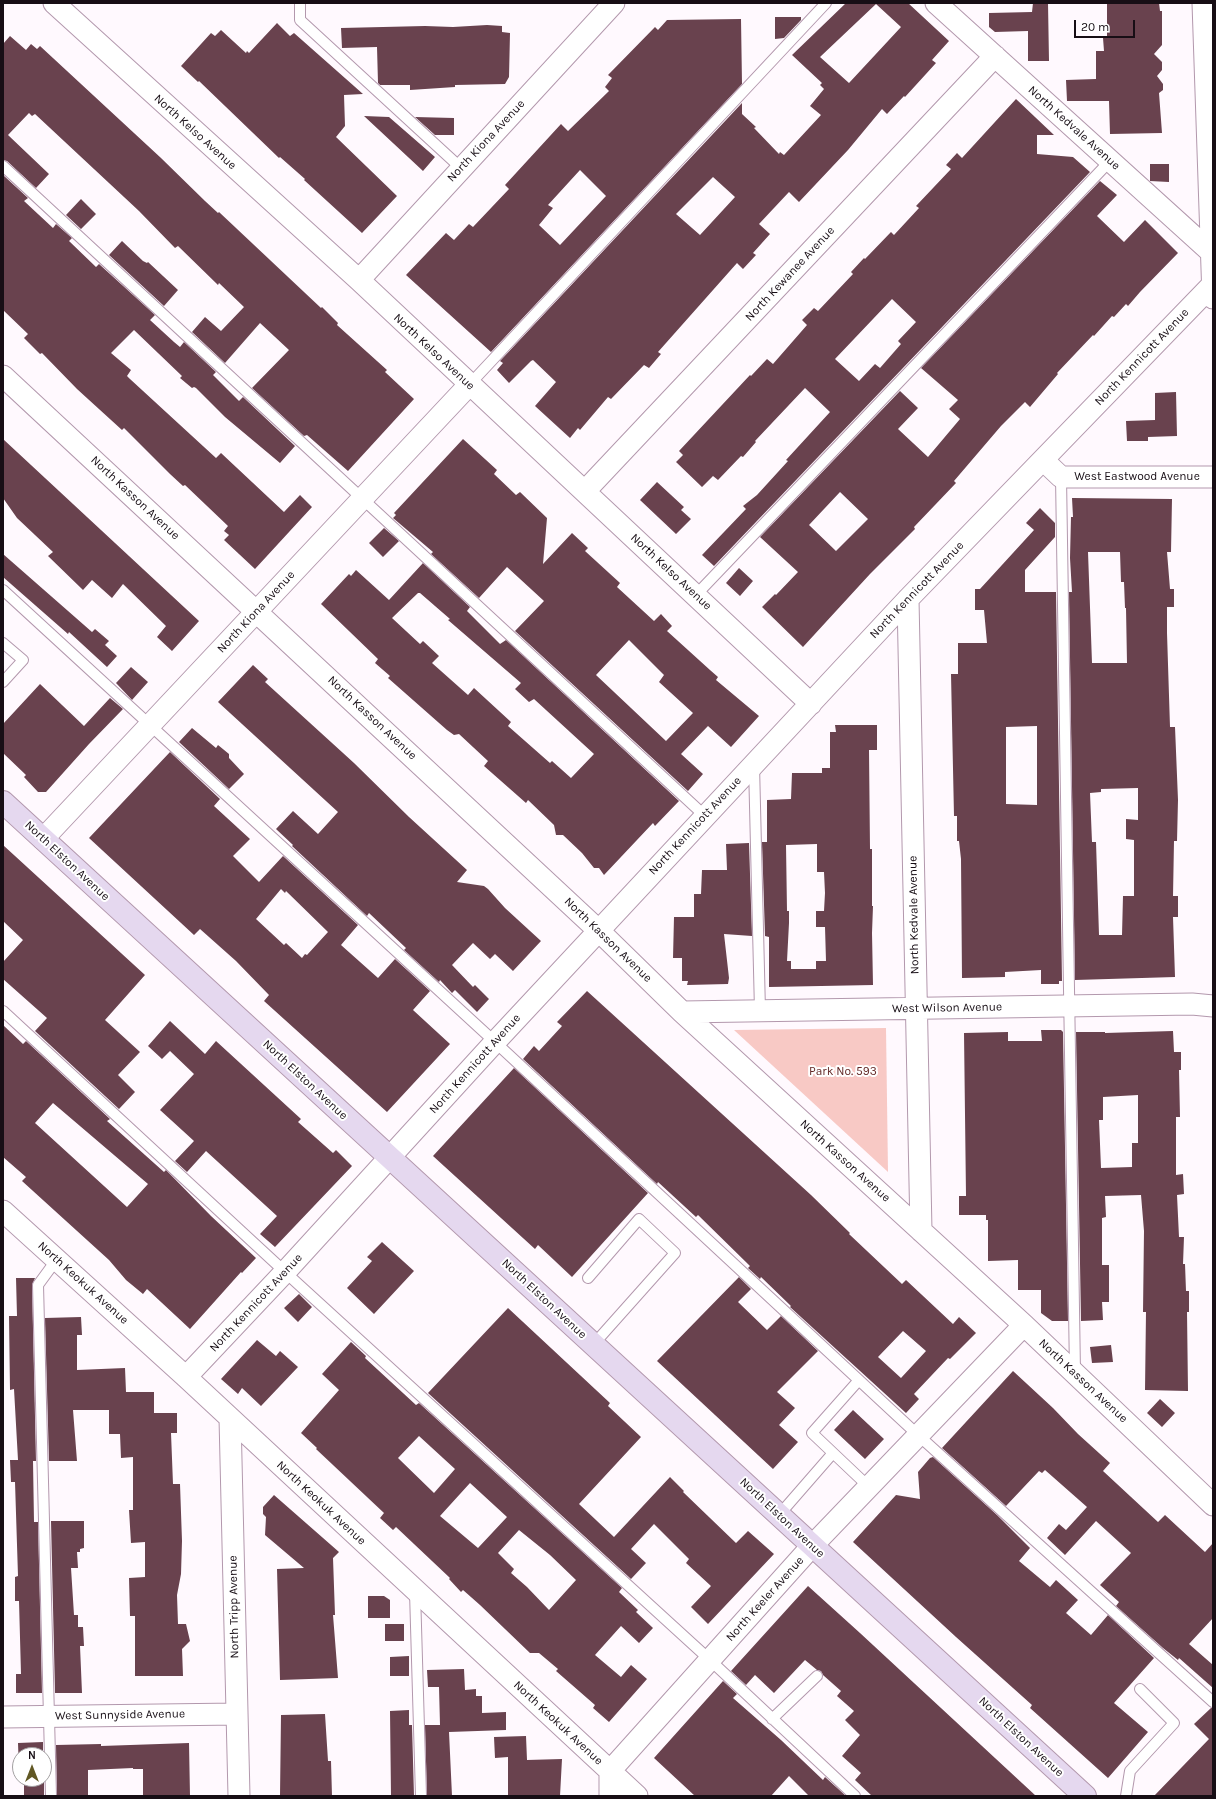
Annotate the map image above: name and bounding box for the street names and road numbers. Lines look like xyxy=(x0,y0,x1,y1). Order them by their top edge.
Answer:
street label: North Kedvale Avenue xyxy=(1025,83,1123,173)
street label: North Kelso Avenue xyxy=(151,91,239,173)
street label: North Kiona Avenue xyxy=(444,97,528,185)
street label: North Kewanee Avenue xyxy=(742,224,838,324)
street label: North Kennicott Avenue xyxy=(1092,305,1192,409)
street label: North Kelso Avenue xyxy=(390,311,478,393)
street label: North Kasson Avenue xyxy=(88,453,182,543)
street label: West Eastwood Avenue xyxy=(1074,470,1200,484)
street label: North Kelso Avenue xyxy=(627,531,715,613)
street label: North Kennicott Avenue xyxy=(867,538,967,642)
street label: North Kiona Avenue xyxy=(214,568,298,656)
street label: North Kasson Avenue xyxy=(325,673,419,763)
street label: North Kennicott Avenue xyxy=(646,774,744,878)
street label: North Elston Avenue xyxy=(22,818,112,904)
street label: North Kedvale Avenue xyxy=(906,855,922,975)
street label: North Kasson Avenue xyxy=(561,894,655,986)
street label: West Wilson Avenue xyxy=(892,1000,1002,1016)
street label: North Kennicott Avenue xyxy=(426,1011,524,1117)
street label: North Elston Avenue xyxy=(260,1037,350,1123)
street label: North Kasson Avenue xyxy=(797,1117,893,1205)
street label: North Keokuk Avenue xyxy=(35,1239,131,1327)
street label: North Kennicott Avenue xyxy=(207,1251,305,1355)
street label: North Elston Avenue xyxy=(499,1256,589,1342)
street label: North Kasson Avenue xyxy=(1036,1336,1130,1426)
street label: North Keokuk Avenue xyxy=(273,1458,369,1548)
street label: North Elston Avenue xyxy=(737,1475,827,1561)
street label: North Keeler Avenue xyxy=(723,1553,807,1645)
street label: North Tripp Avenue xyxy=(226,1555,242,1659)
street label: North Keokuk Avenue xyxy=(510,1678,606,1768)
street label: North Elston Avenue xyxy=(976,1694,1066,1780)
street label: West Sunnyside Avenue xyxy=(55,1707,185,1723)

